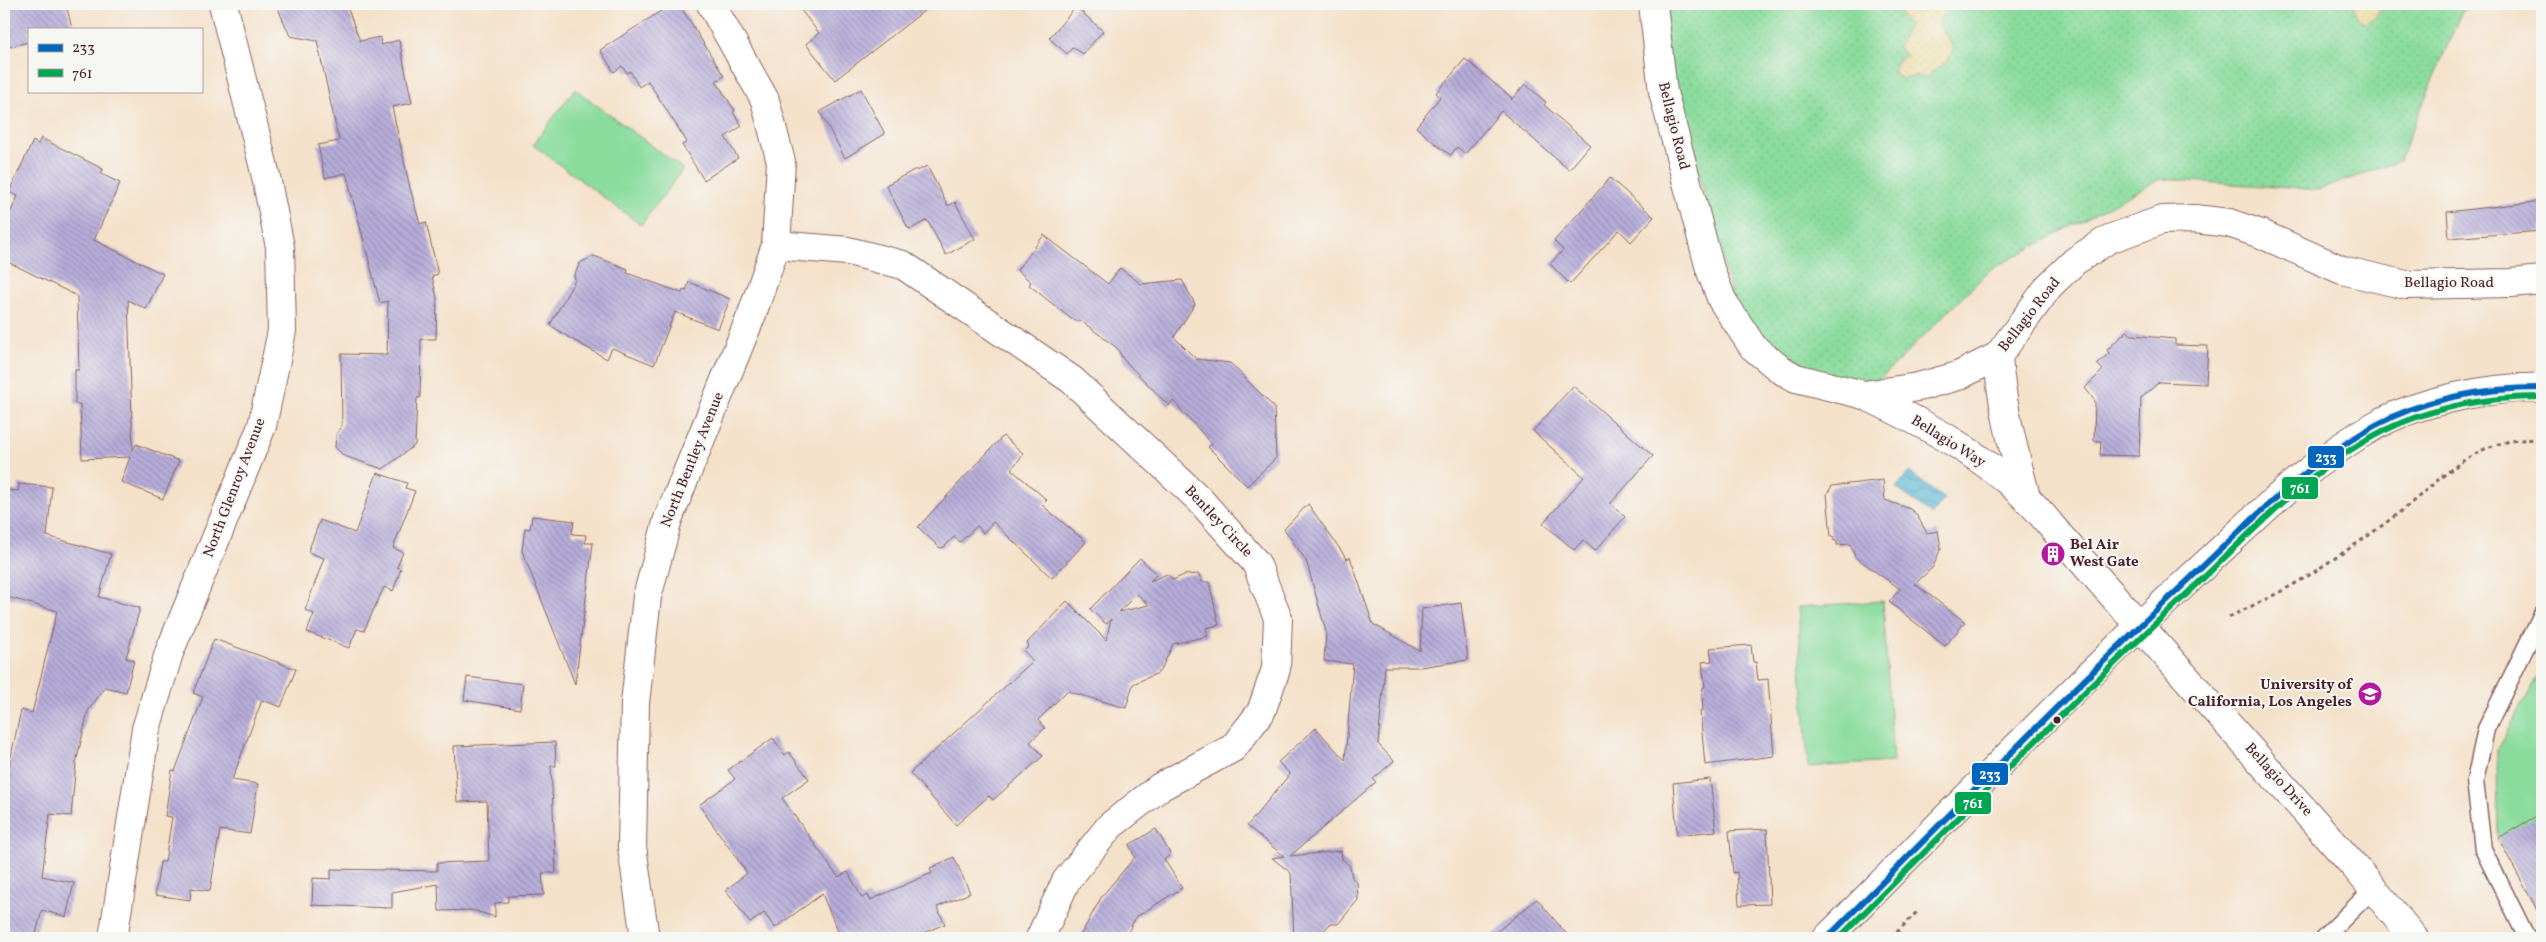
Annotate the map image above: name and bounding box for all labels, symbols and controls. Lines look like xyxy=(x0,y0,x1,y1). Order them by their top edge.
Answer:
legend xyxy=(28,28,202,92)
text: 233 xyxy=(72,38,95,59)
text: 761 xyxy=(72,64,93,85)
street label: Bellagio Road xyxy=(1652,80,1694,172)
street label: Bellagio Road xyxy=(1994,273,2066,357)
street label: Bellagio Road xyxy=(2404,273,2494,294)
street label: North Bentley Avenue xyxy=(656,389,730,531)
street label: Bellagio Way xyxy=(1906,411,1990,473)
street label: North Glenroy Avenue xyxy=(199,415,271,561)
line badge: 233 xyxy=(2307,445,2345,469)
text: 233 xyxy=(2315,449,2337,468)
line badge: 761 xyxy=(2281,476,2319,500)
text: 761 xyxy=(2290,480,2310,499)
street label: Bentley Circle xyxy=(1179,481,1257,563)
place label: Bel Air West Gate xyxy=(2070,535,2139,573)
building icon: Bel Air West Gate xyxy=(2040,541,2066,567)
place label: University of California, Los Angeles xyxy=(2188,675,2353,713)
school or university icon: University of California, Los Angeles xyxy=(2357,681,2383,707)
unlabelled marker xyxy=(2052,715,2062,725)
street label: Bellagio Drive xyxy=(2239,739,2317,821)
line badge: 233 xyxy=(1971,762,2009,786)
text: 233 xyxy=(1979,766,2001,785)
line badge: 761 xyxy=(1954,791,1992,815)
text: 761 xyxy=(1963,795,1983,814)

